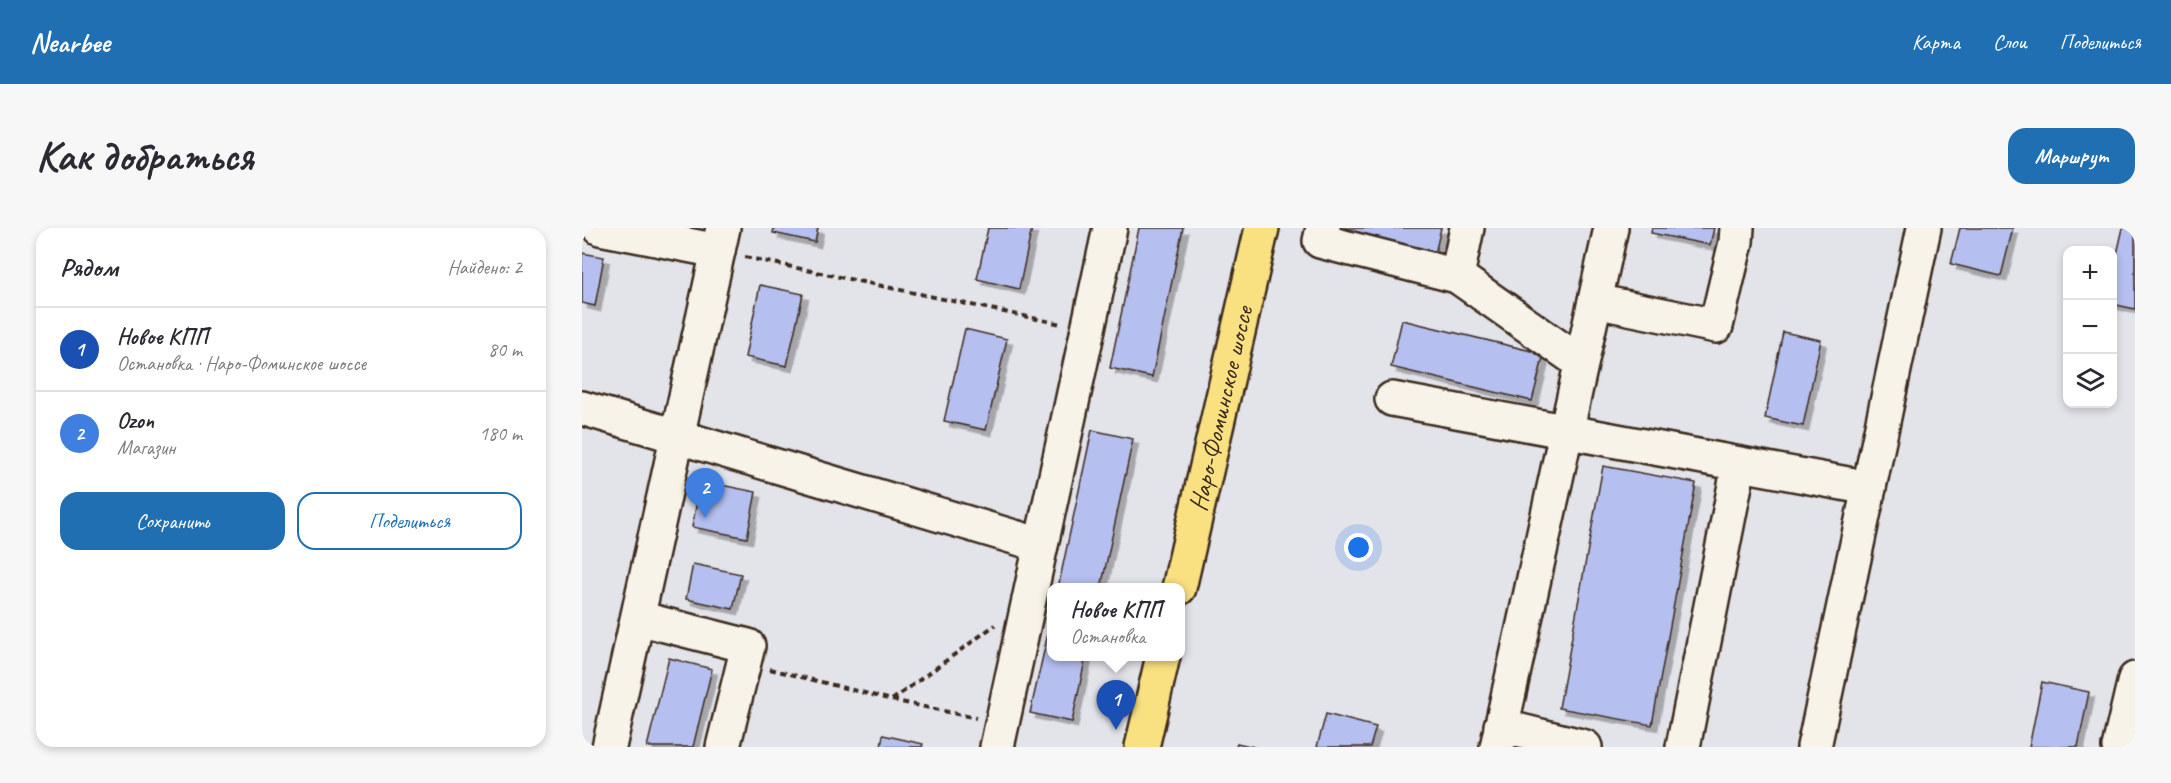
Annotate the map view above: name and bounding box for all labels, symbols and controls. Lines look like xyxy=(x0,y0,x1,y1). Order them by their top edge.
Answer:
text: Nearbee xyxy=(30,25,110,60)
text: Карта xyxy=(1912,29,1960,55)
text: Слои xyxy=(1993,29,2027,55)
text: Поделиться xyxy=(2060,29,2141,55)
button: Маршрут xyxy=(2008,128,2135,184)
text: Как добраться xyxy=(36,130,253,183)
map controls xyxy=(2063,246,2117,408)
button: + xyxy=(2063,246,2117,300)
text: Рядом xyxy=(60,251,118,284)
text: Найдено: 2 xyxy=(447,255,522,280)
button: − xyxy=(2063,300,2117,354)
street label: Наро-Фоминское шоссе xyxy=(1181,302,1261,514)
text: Новое КПП xyxy=(117,323,208,351)
text: 1 xyxy=(75,337,84,362)
text: 80 m xyxy=(488,337,522,362)
text: Остановка · Наро-Фоминское шоссе xyxy=(117,351,366,376)
button: layers xyxy=(2063,354,2117,408)
text: Ozon xyxy=(117,407,154,435)
text: 2 xyxy=(75,421,84,446)
text: 180 m xyxy=(479,421,522,446)
text: Магазин xyxy=(117,435,175,460)
pin: 2 xyxy=(686,468,724,518)
button: Сохранить xyxy=(60,492,285,550)
button: Поделиться xyxy=(297,492,522,550)
your location xyxy=(1344,533,1373,562)
popup xyxy=(1047,583,1185,661)
text: Новое КПП xyxy=(1071,596,1161,624)
text: Остановка xyxy=(1071,624,1145,649)
pin: 1 xyxy=(1096,680,1136,730)

